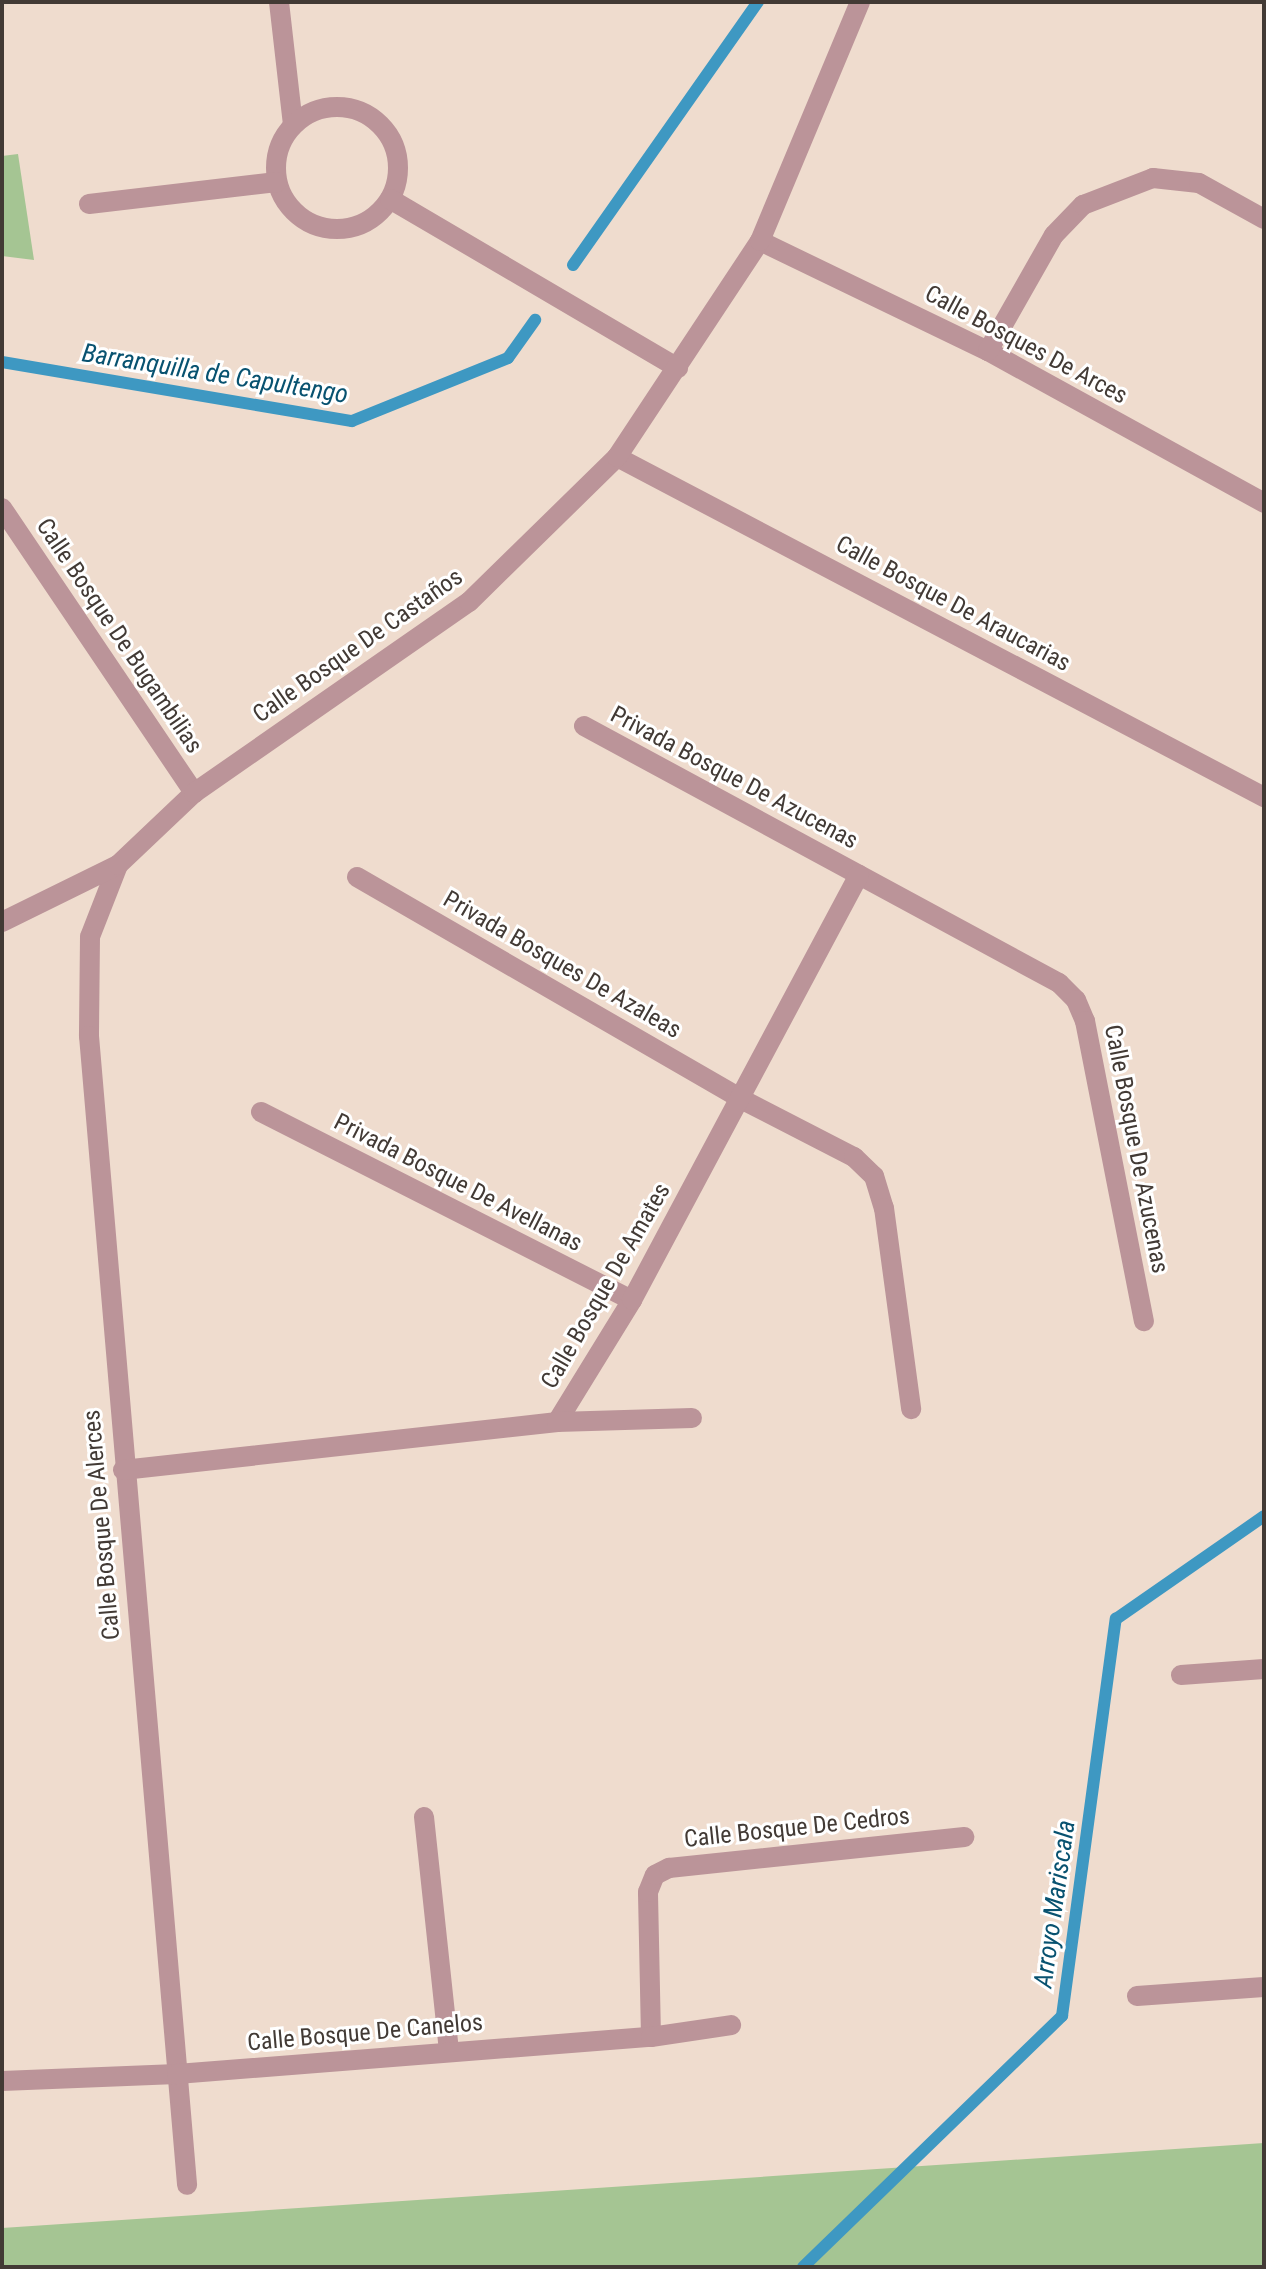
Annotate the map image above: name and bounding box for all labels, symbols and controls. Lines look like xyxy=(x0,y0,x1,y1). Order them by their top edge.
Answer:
street label: Calle Bosques De Arces xyxy=(920,279,1132,411)
water label: Barranquilla de Capultengo xyxy=(80,338,350,410)
street label: Calle Bosque De Bugambilias xyxy=(30,513,208,759)
street label: Calle Bosque De Araucarias xyxy=(831,530,1075,678)
street label: Calle Bosque De Castaños xyxy=(248,563,468,729)
street label: Privada Bosque De Azucenas xyxy=(605,700,863,856)
street label: Privada Bosques De Azaleas xyxy=(438,885,686,1045)
street label: Calle Bosque De Azucenas xyxy=(1098,1022,1174,1276)
street label: Privada Bosque De Avellanas xyxy=(329,1108,587,1258)
street label: Calle Bosque De Amates xyxy=(535,1178,677,1394)
street label: Calle Bosque De Alerces xyxy=(78,1409,126,1641)
street label: Calle Bosque De Cedros xyxy=(683,1802,911,1854)
water label: Arroyo Mariscala xyxy=(1028,1818,1082,1990)
street label: Calle Bosque De Canelos xyxy=(246,2008,484,2058)

